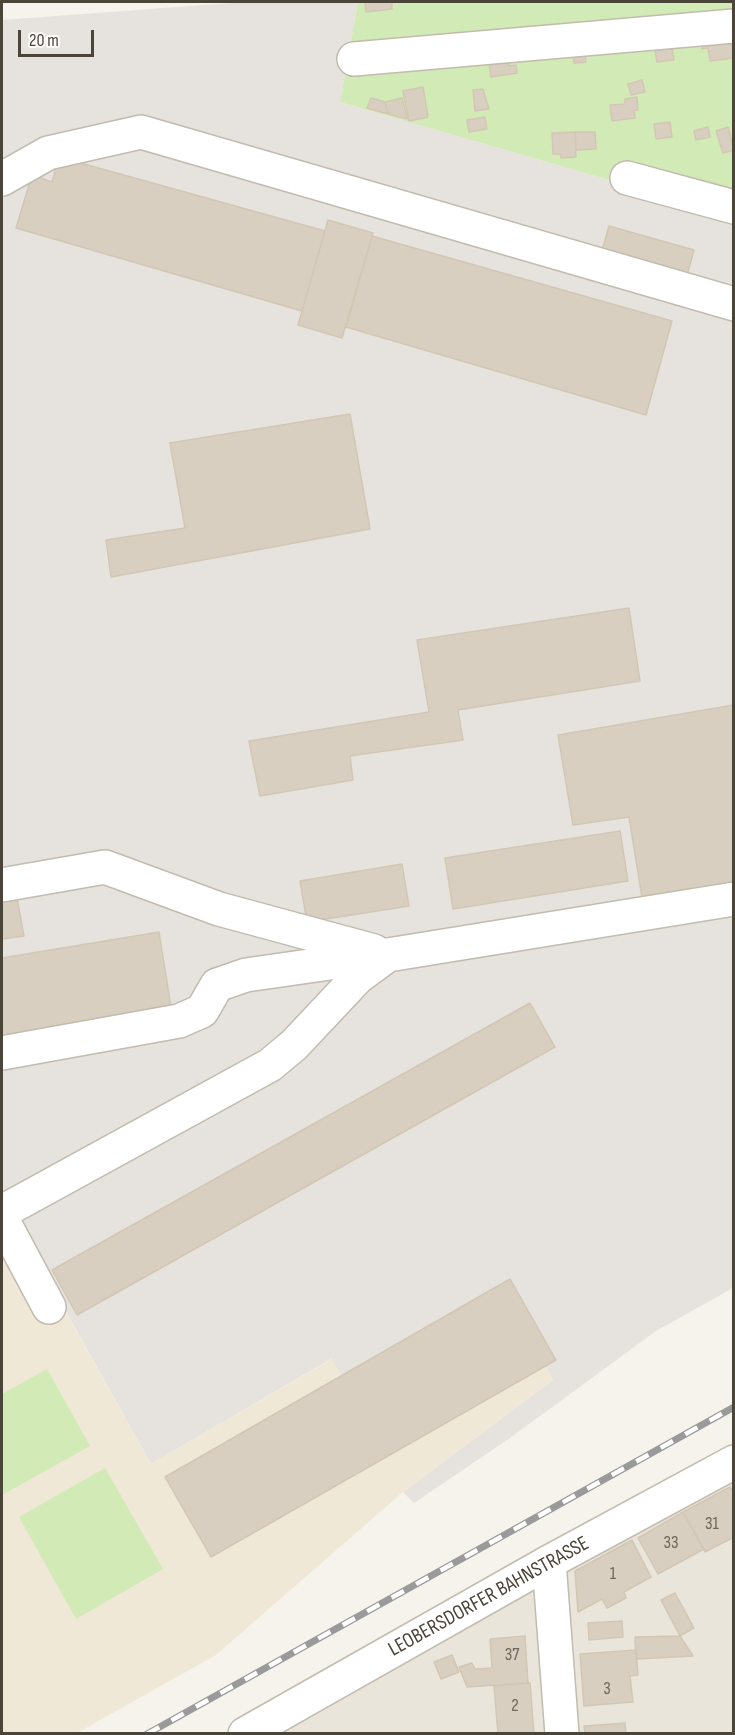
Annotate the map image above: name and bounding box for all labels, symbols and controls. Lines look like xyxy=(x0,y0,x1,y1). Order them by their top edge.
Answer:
scale bar xyxy=(21,18,98,56)
text: 20 m xyxy=(29,30,59,51)
house number: 31 xyxy=(705,1513,719,1535)
street label: LEOBERSDORFER BAHNSTRASSE xyxy=(384,1531,594,1663)
house number: 33 xyxy=(663,1532,679,1554)
house number: 1 xyxy=(610,1563,616,1585)
house number: 37 xyxy=(505,1644,519,1666)
house number: 3 xyxy=(603,1678,611,1700)
house number: 2 xyxy=(511,1695,519,1717)

